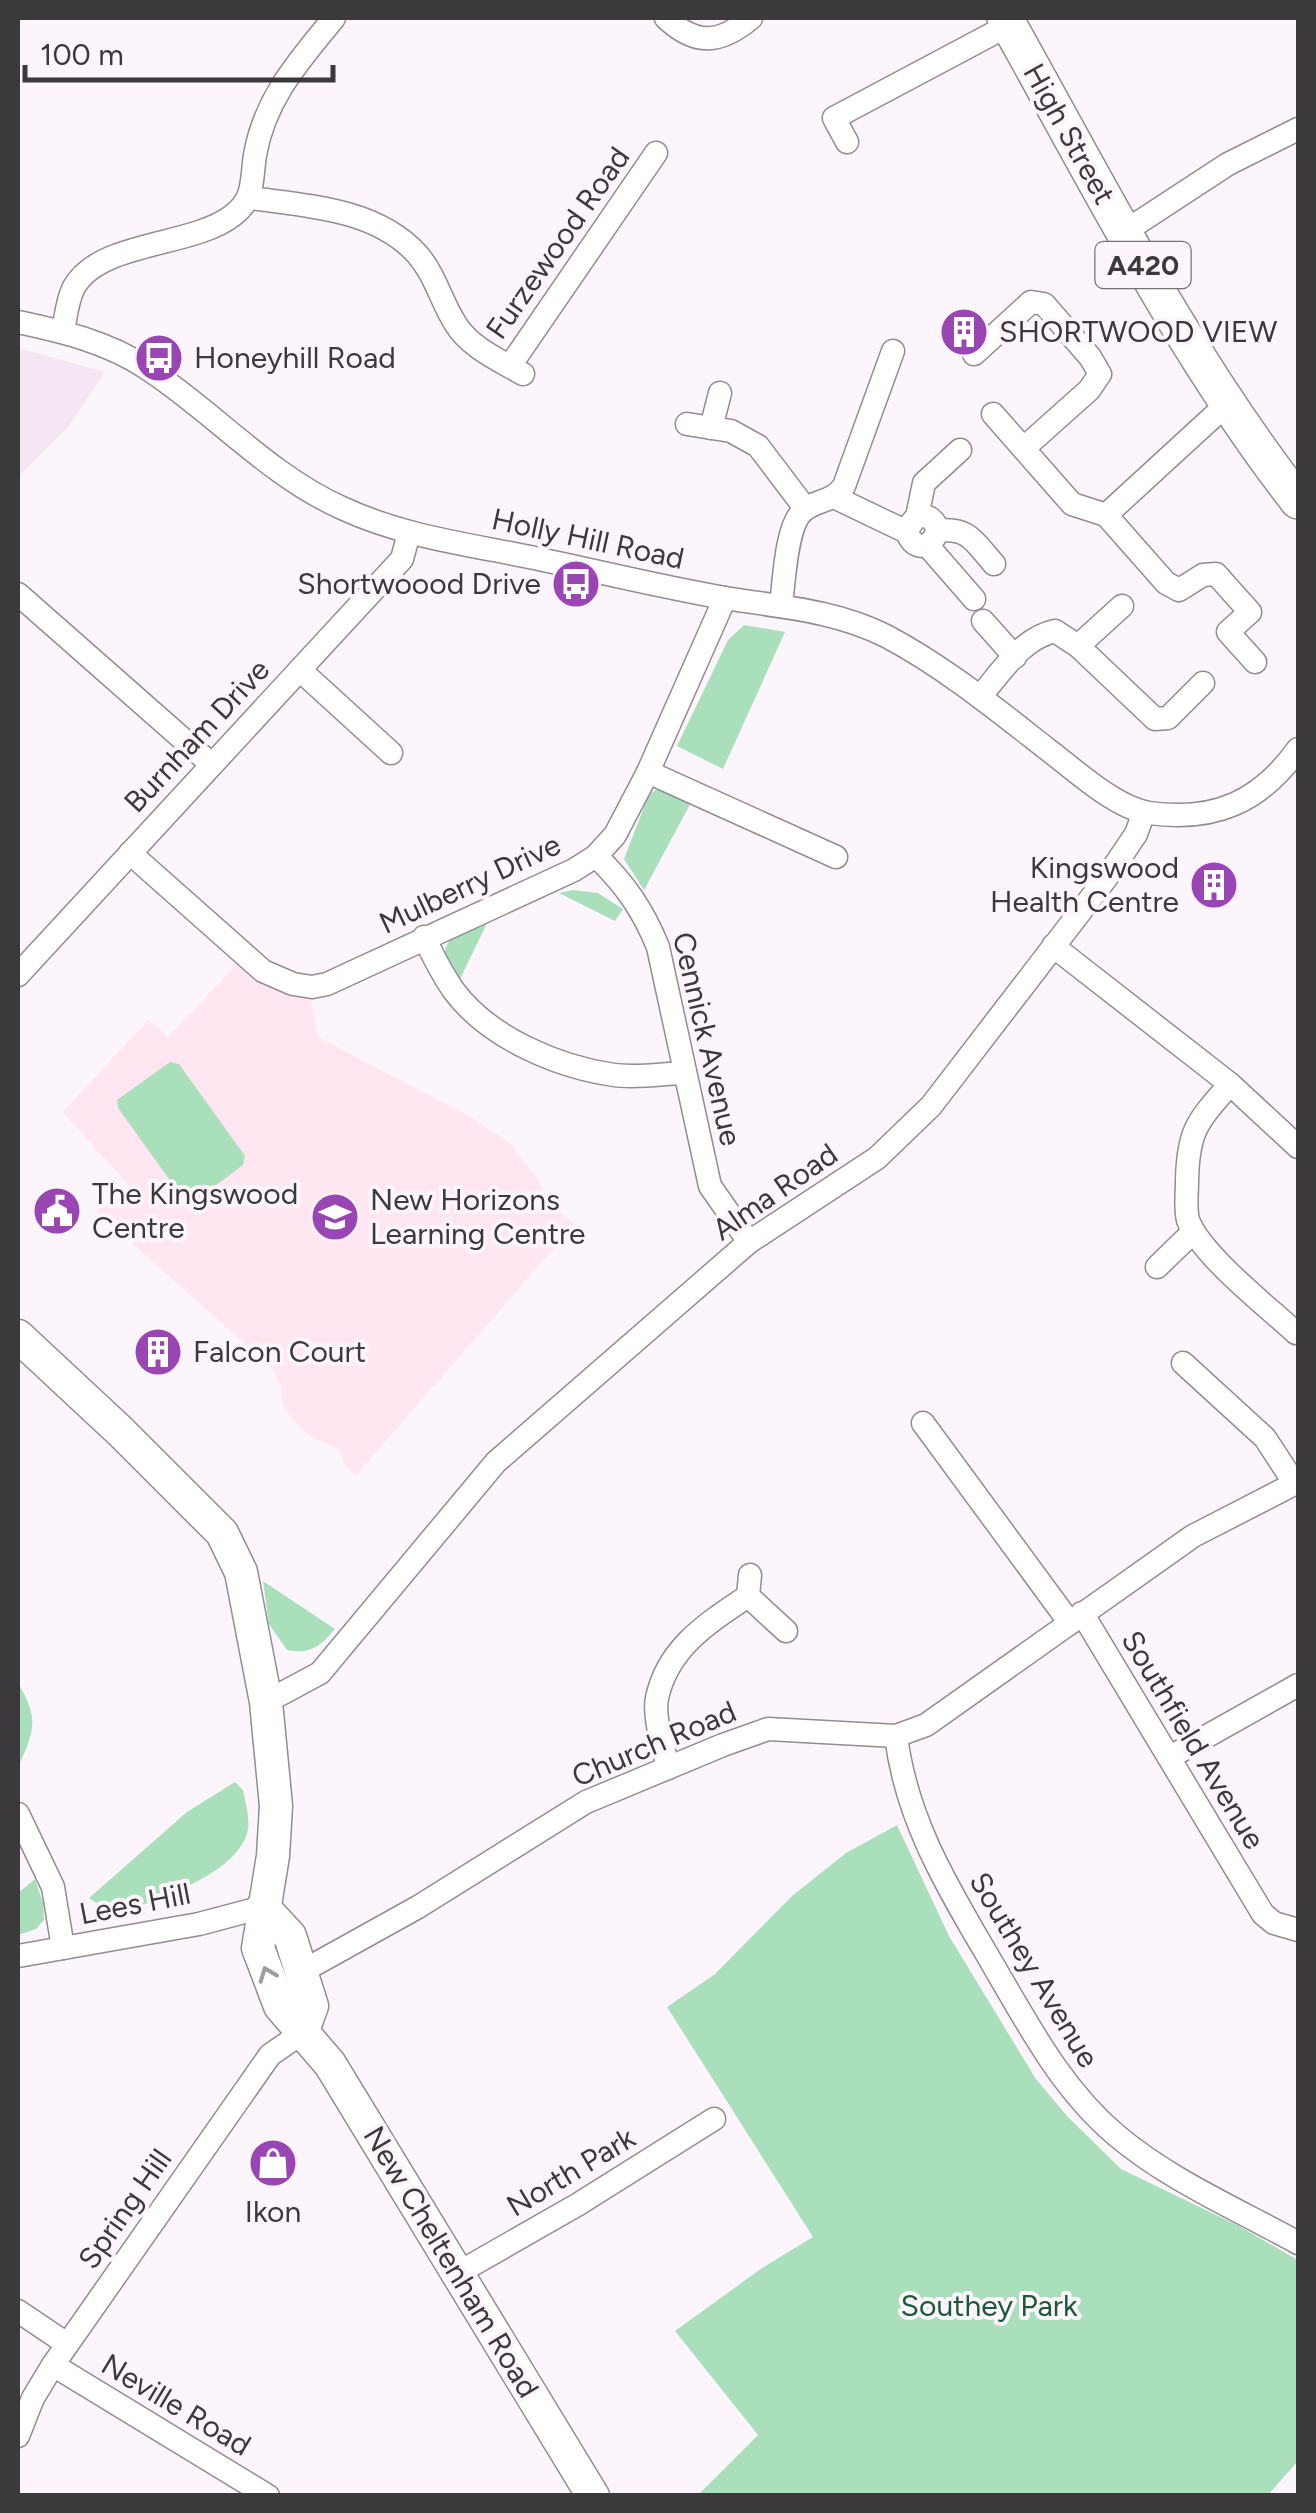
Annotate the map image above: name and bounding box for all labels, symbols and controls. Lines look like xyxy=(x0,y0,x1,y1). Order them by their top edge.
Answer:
scale bar xyxy=(25,20,332,82)
text: 100 m xyxy=(40,36,124,73)
street label: High Street xyxy=(1016,57,1123,211)
street label: Furzewood Road xyxy=(478,140,637,346)
road number: A420 xyxy=(1096,242,1190,288)
building icon: SHORTWOOD VIEW xyxy=(938,306,990,358)
place label: SHORTWOOD VIEW xyxy=(999,313,1278,350)
bus stop icon: Honeyhill Road xyxy=(133,332,185,384)
place label: Honeyhill Road xyxy=(194,339,396,376)
street label: Holly Hill Road xyxy=(489,500,688,577)
bus stop icon: Shortwoood Drive xyxy=(550,558,602,610)
place label: Shortwoood Drive xyxy=(297,565,541,602)
street label: Burnham Drive xyxy=(116,651,277,820)
street label: Mulberry Drive xyxy=(373,825,566,942)
place label: Kingswood Health Centre xyxy=(990,849,1179,920)
building icon: Kingswood Health Centre xyxy=(1188,859,1240,911)
street label: Cennick Avenue xyxy=(665,928,750,1149)
street label: Alma Road xyxy=(705,1135,844,1248)
place label: The Kingswood Centre xyxy=(92,1175,298,1246)
place label: New Horizons Learning Centre xyxy=(370,1181,586,1252)
public building icon: The Kingswood Centre xyxy=(31,1185,83,1237)
school or university icon: New Horizons Learning Centre xyxy=(309,1191,361,1243)
building icon: Falcon Court xyxy=(132,1326,184,1378)
place label: Falcon Court xyxy=(193,1333,366,1370)
street label: Southfield Avenue xyxy=(1114,1624,1273,1856)
street label: Church Road xyxy=(566,1692,741,1795)
street label: Southey Avenue xyxy=(962,1865,1107,2074)
street label: Lees Hill xyxy=(76,1875,194,1932)
one-way arrow xyxy=(259,1966,279,1983)
street label: New Cheltenham Road xyxy=(356,2119,547,2404)
street label: North Park xyxy=(500,2119,642,2224)
shop icon: Ikon xyxy=(247,2137,299,2189)
street label: Spring Hill xyxy=(70,2142,179,2276)
place label: Ikon xyxy=(245,2193,301,2230)
park label: Southey Park xyxy=(901,2287,1078,2324)
street label: Neville Road xyxy=(95,2345,258,2464)

